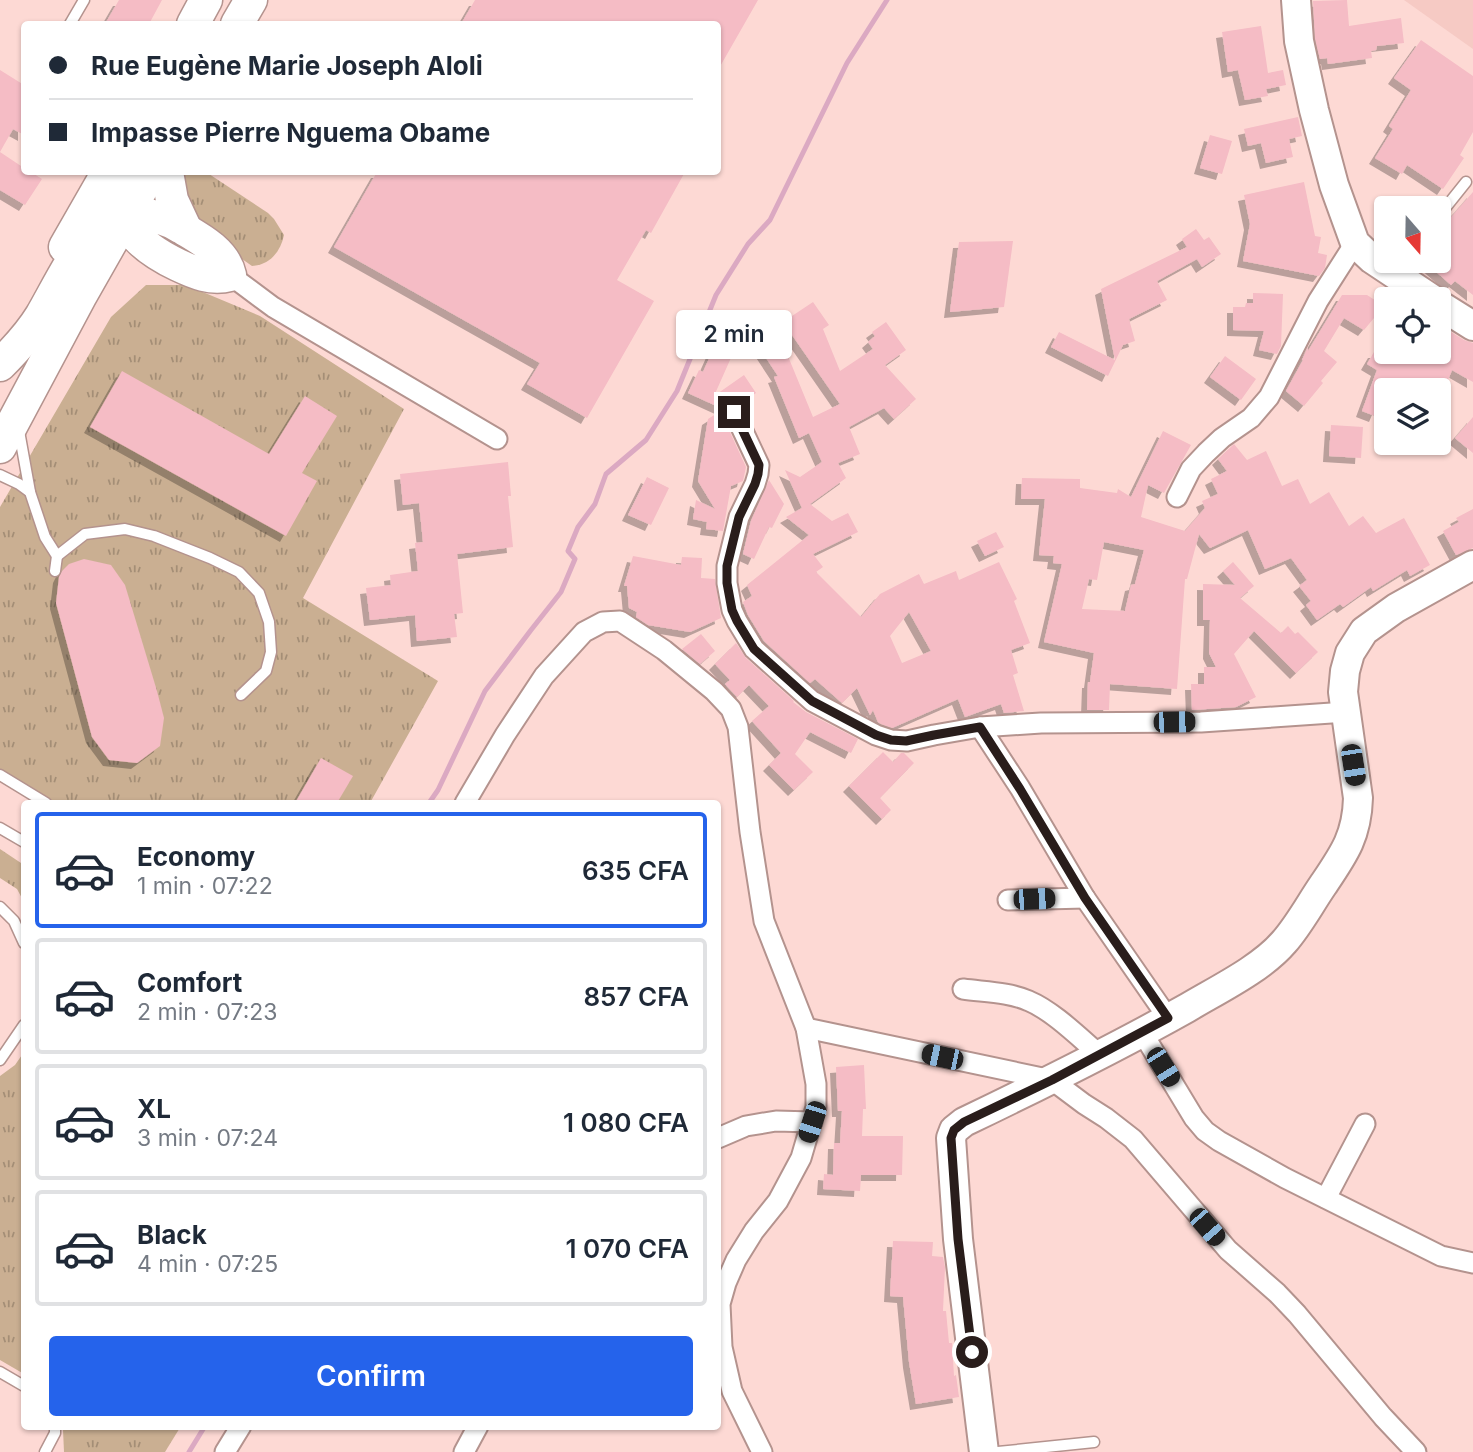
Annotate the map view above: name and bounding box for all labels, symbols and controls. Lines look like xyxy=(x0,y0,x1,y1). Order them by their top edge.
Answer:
text: Rue Eugène Marie Joseph Aloli xyxy=(91,50,483,81)
text: Impasse Pierre Nguema Obame xyxy=(91,117,490,148)
north arrow xyxy=(1374,196,1451,273)
map controls xyxy=(1374,196,1451,455)
button: locate xyxy=(1374,287,1451,364)
callout: 2 min xyxy=(676,310,792,360)
text: 2 min xyxy=(704,320,764,348)
button: layers xyxy=(1374,378,1451,455)
route end xyxy=(718,396,750,428)
car xyxy=(1153,711,1196,733)
car xyxy=(1340,743,1367,787)
icon: car xyxy=(53,839,116,902)
text: Economy xyxy=(137,841,255,872)
text: 635 CFA xyxy=(582,855,689,886)
text: 1 min · 07:22 xyxy=(137,872,273,900)
car xyxy=(1013,888,1056,910)
icon: car xyxy=(53,965,116,1028)
text: Comfort xyxy=(137,967,242,998)
text: 857 CFA xyxy=(583,981,689,1012)
text: 2 min · 07:23 xyxy=(137,998,278,1026)
car xyxy=(920,1042,965,1072)
car xyxy=(1143,1044,1184,1090)
icon: car xyxy=(53,1091,116,1154)
text: XL xyxy=(137,1093,171,1124)
car xyxy=(796,1099,829,1145)
text: 1 080 CFA xyxy=(563,1107,689,1138)
text: 3 min · 07:24 xyxy=(137,1124,278,1152)
car xyxy=(1186,1204,1229,1250)
icon: car xyxy=(53,1217,116,1280)
text: Black xyxy=(137,1219,207,1250)
text: 1 070 CFA xyxy=(566,1233,689,1264)
text: 4 min · 07:25 xyxy=(137,1250,278,1278)
button: Confirm xyxy=(49,1336,693,1416)
route start xyxy=(956,1336,988,1368)

